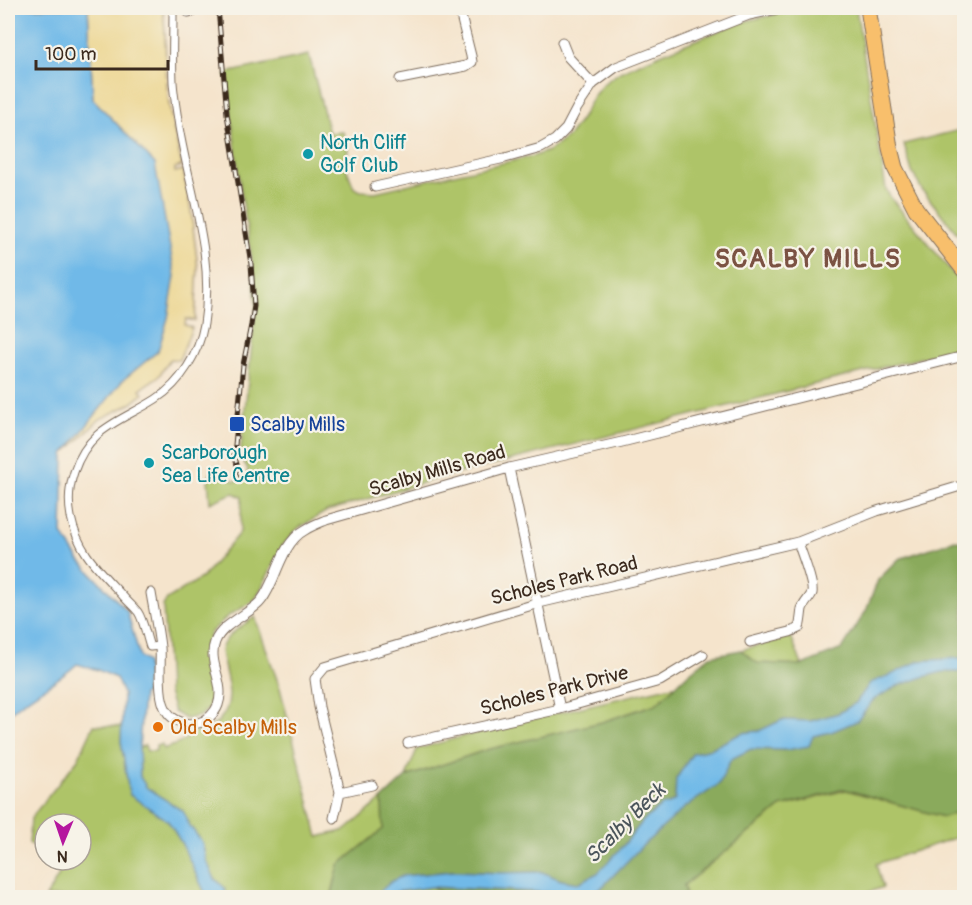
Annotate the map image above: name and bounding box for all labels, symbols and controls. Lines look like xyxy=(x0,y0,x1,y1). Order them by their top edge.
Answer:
scale bar xyxy=(36,33,168,71)
text: 100 m xyxy=(45,43,97,66)
place label: North Cliff Golf Club xyxy=(320,130,407,178)
marker: North Cliff Golf Club xyxy=(301,147,315,161)
district label: SCALBY MILLS xyxy=(715,243,901,275)
place label: Scalby Mills xyxy=(250,412,345,437)
marker: Scalby Mills xyxy=(228,415,246,433)
street label: Scalby Mills Road xyxy=(366,439,508,502)
place label: Scarborough Sea Life Centre xyxy=(161,440,290,488)
marker: Scarborough Sea Life Centre xyxy=(142,456,156,470)
street label: Scholes Park Road xyxy=(488,550,640,611)
street label: Scholes Park Drive xyxy=(477,660,631,721)
place label: Old Scalby Mills xyxy=(170,715,297,740)
marker: Old Scalby Mills xyxy=(151,720,165,734)
water label: Scalby Beck xyxy=(579,776,673,869)
north arrow xyxy=(33,812,93,872)
text: N xyxy=(57,846,68,866)

